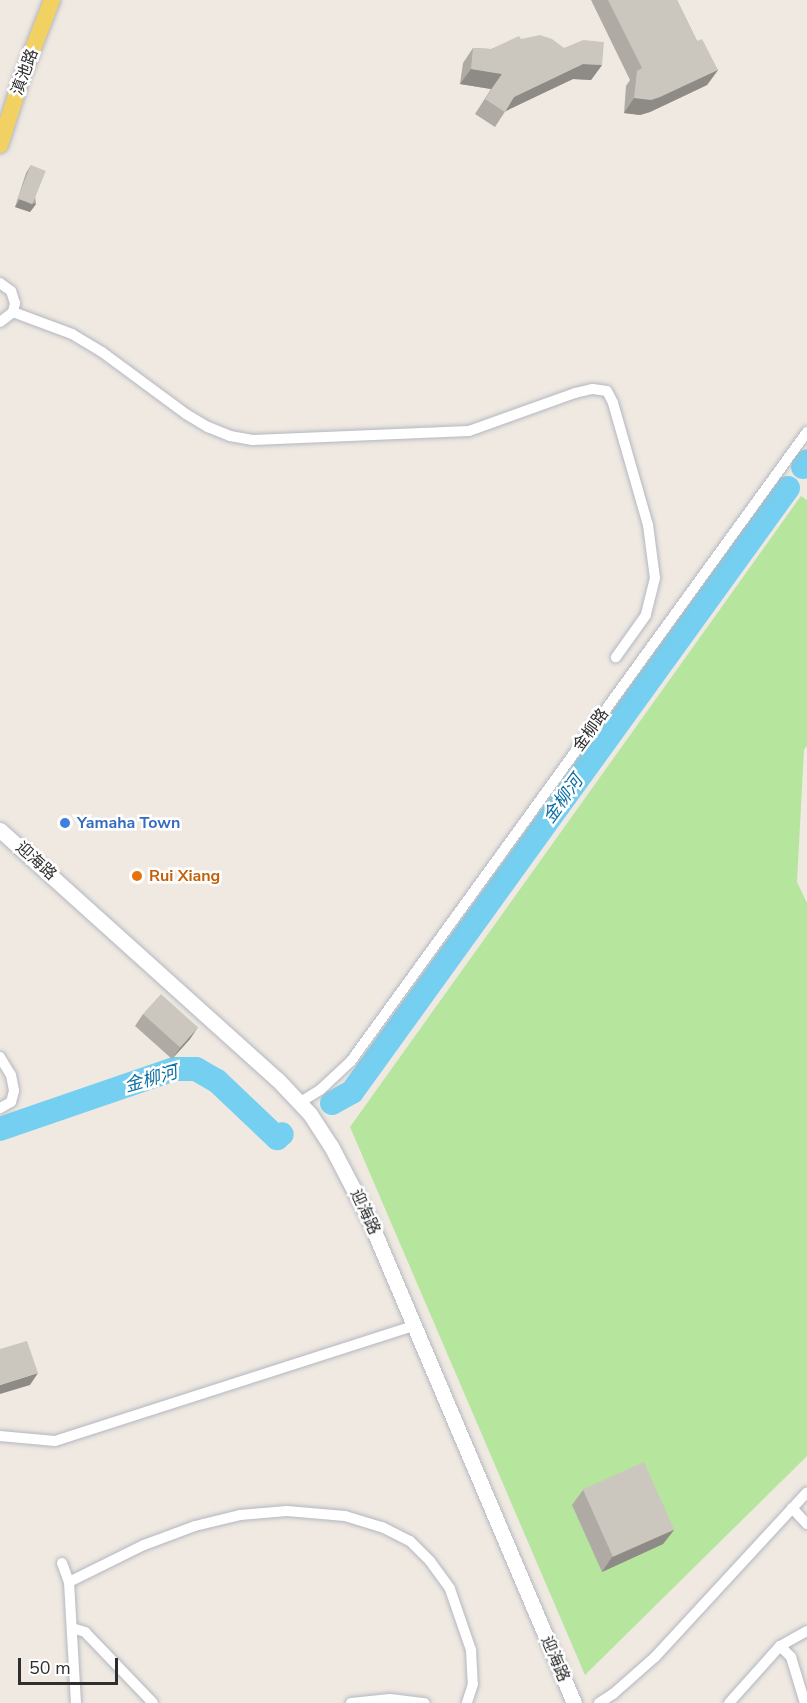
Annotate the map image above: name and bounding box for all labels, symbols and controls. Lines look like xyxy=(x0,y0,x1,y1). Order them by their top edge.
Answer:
street label: 滇池路 xyxy=(8,46,42,98)
street label: 金柳路 xyxy=(569,705,613,755)
water label: 金柳河 xyxy=(538,771,588,827)
place label: Yamaha Town xyxy=(77,813,180,833)
marker: Yamaha Town xyxy=(58,816,72,830)
street label: 迎海路 xyxy=(12,838,60,884)
place label: Rui Xiang xyxy=(149,866,220,886)
marker: Rui Xiang xyxy=(130,869,144,883)
water label: 金柳河 xyxy=(122,1061,180,1097)
street label: 迎海路 xyxy=(346,1186,384,1238)
street label: 迎海路 xyxy=(537,1633,573,1685)
scale bar xyxy=(21,1646,122,1684)
text: 50 m xyxy=(29,1656,71,1680)

